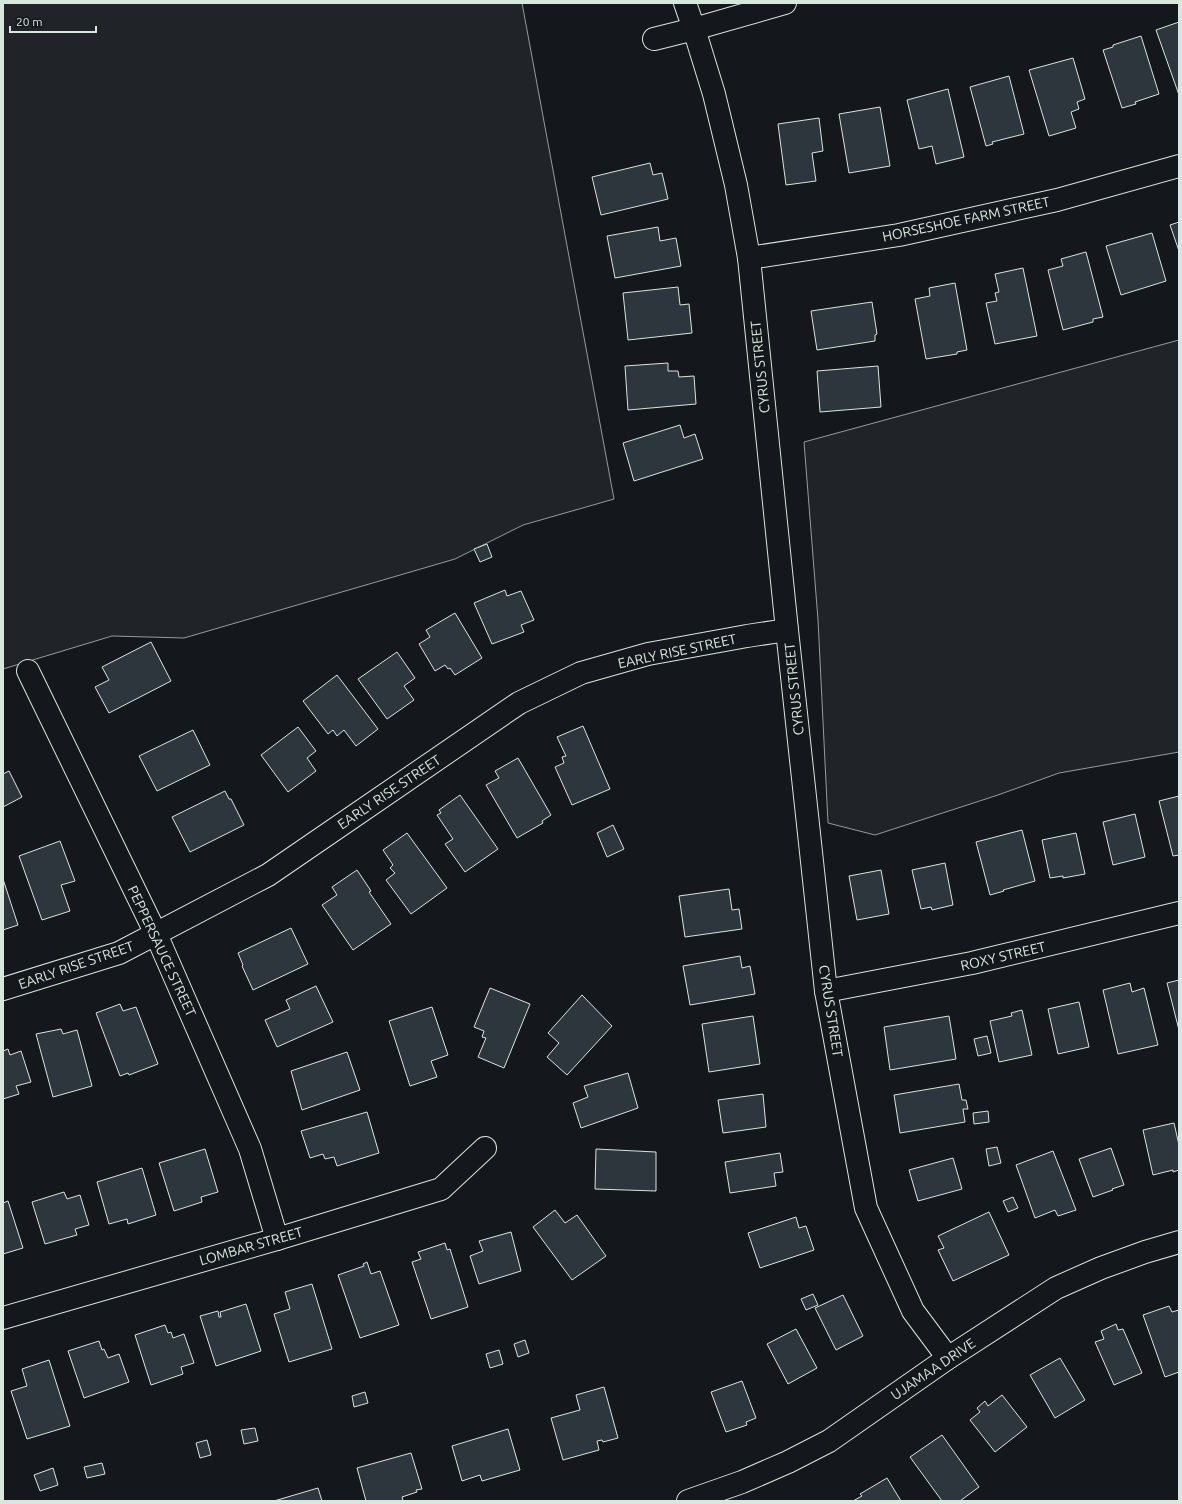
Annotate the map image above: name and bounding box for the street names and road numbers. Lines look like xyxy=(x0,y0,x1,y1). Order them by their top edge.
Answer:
street label: HORSESHOE FARM STREET xyxy=(881,193,1051,245)
street label: CYRUS STREET xyxy=(747,320,773,414)
street label: EARLY RISE STREET xyxy=(616,631,738,671)
street label: CYRUS STREET xyxy=(781,642,807,736)
street label: EARLY RISE STREET xyxy=(334,751,444,832)
street label: PEPPERSAUCE STREET xyxy=(125,883,199,1019)
street label: EARLY RISE STREET xyxy=(16,938,136,992)
street label: ROXY STREET xyxy=(959,938,1047,974)
street label: CYRUS STREET xyxy=(816,964,846,1058)
street label: LOMBAR STREET xyxy=(197,1224,305,1268)
street label: UJAMAA DRIVE xyxy=(888,1335,978,1403)

